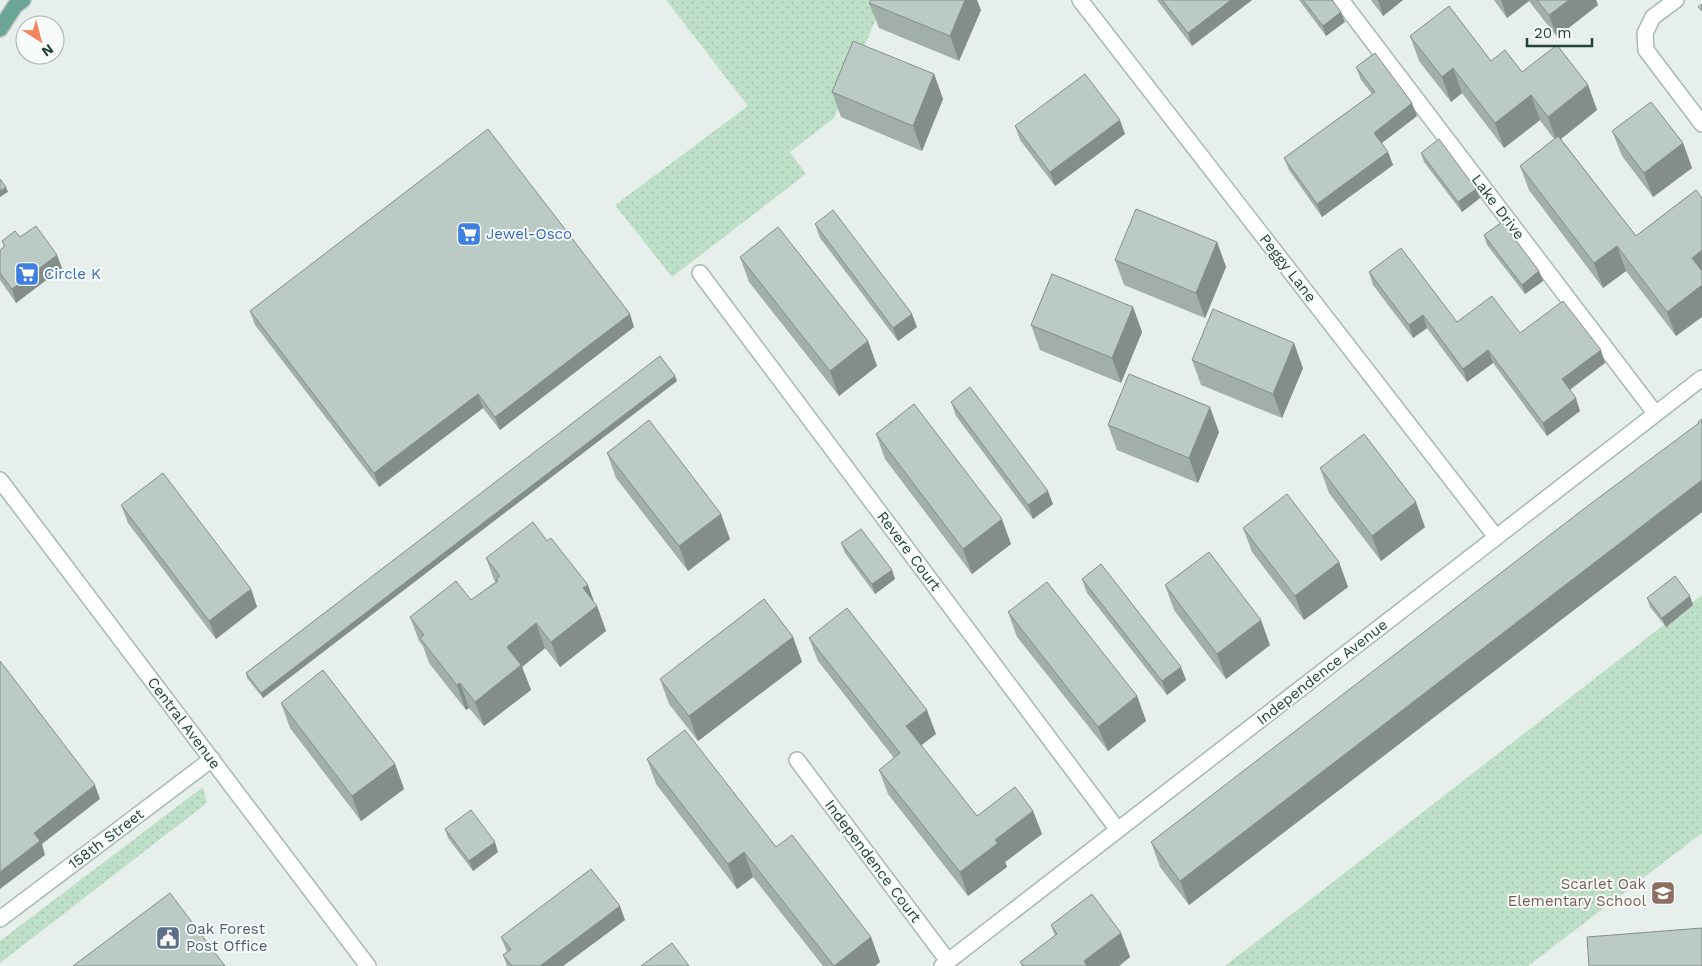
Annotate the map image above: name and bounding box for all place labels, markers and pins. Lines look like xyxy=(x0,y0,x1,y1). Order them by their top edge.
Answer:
supermarket icon: Jewel-Osco xyxy=(456,221,482,247)
place label: Jewel-Osco xyxy=(486,225,572,243)
supermarket icon: Circle K xyxy=(14,261,40,287)
place label: Circle K xyxy=(44,265,101,283)
place label: Scarlet Oak Elementary School xyxy=(1508,875,1646,910)
school or university icon: Scarlet Oak Elementary School xyxy=(1650,880,1676,906)
place label: Oak Forest Post Office xyxy=(186,920,267,955)
public building icon: Oak Forest Post Office xyxy=(155,925,181,951)

